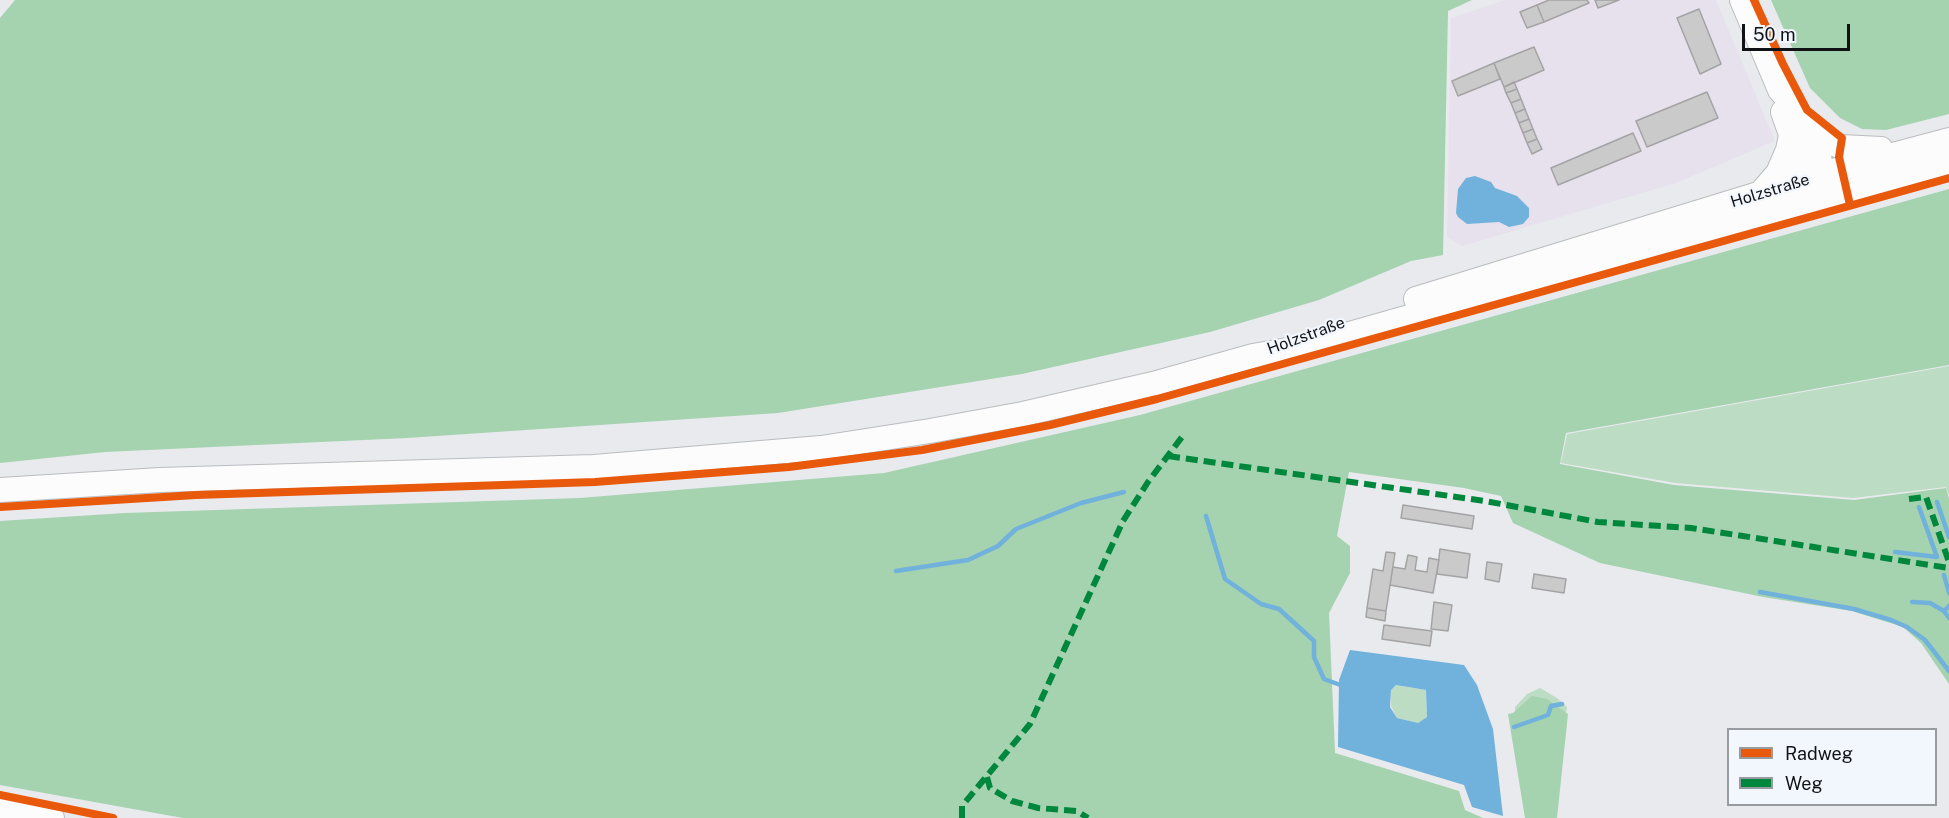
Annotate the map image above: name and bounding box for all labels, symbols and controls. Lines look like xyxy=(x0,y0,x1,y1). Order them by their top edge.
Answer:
scale bar xyxy=(1745,12,1853,50)
text: 50 m xyxy=(1753,24,1796,45)
street label: Holzstraße xyxy=(1728,170,1812,212)
street label: Holzstraße xyxy=(1265,313,1347,359)
legend xyxy=(1727,728,1937,806)
text: Radweg xyxy=(1785,743,1853,764)
text: Weg xyxy=(1785,773,1823,794)

